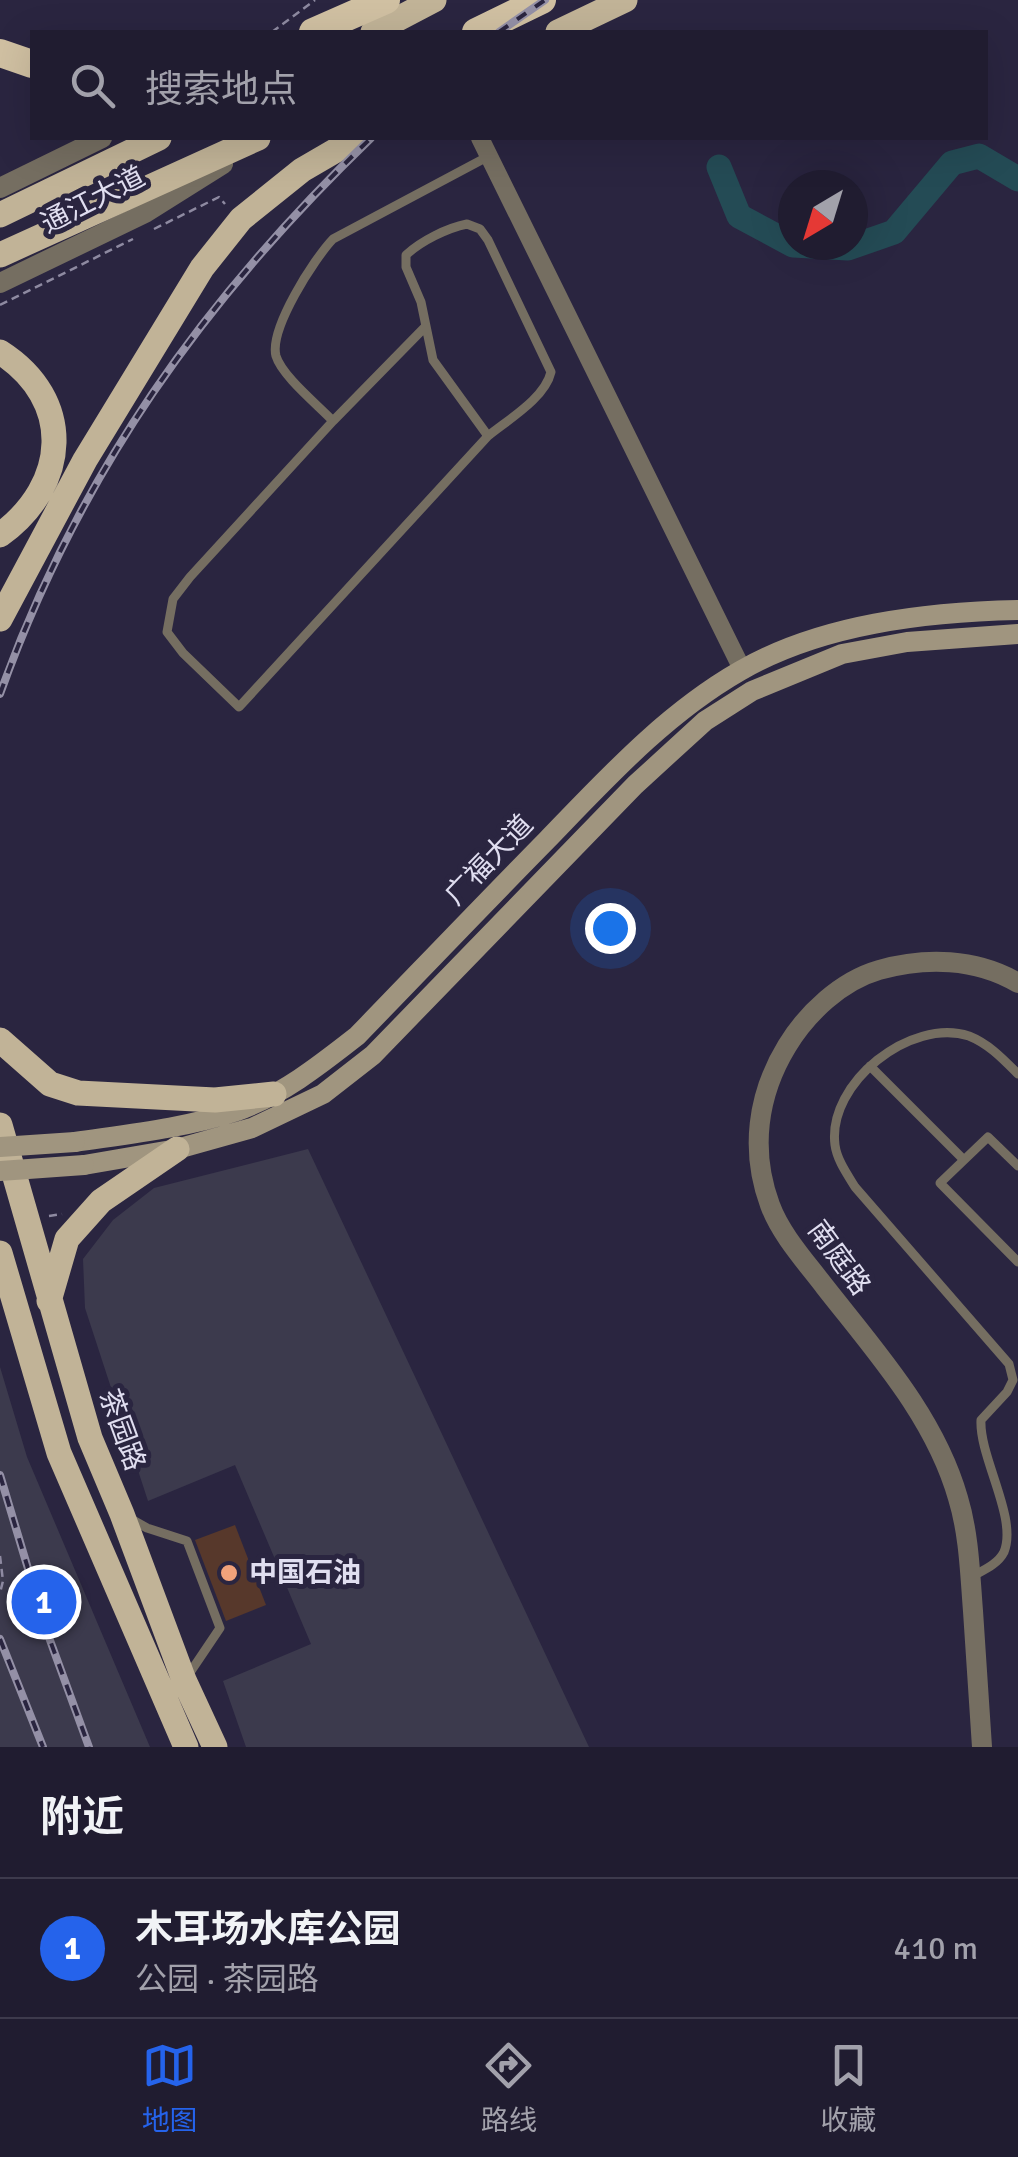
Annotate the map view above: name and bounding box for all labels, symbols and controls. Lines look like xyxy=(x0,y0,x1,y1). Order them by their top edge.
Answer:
search box xyxy=(30,30,988,140)
icon: search xyxy=(65,58,120,113)
text: 搜索地点 xyxy=(145,66,297,113)
street label: 通江大道 xyxy=(35,159,151,241)
north arrow xyxy=(778,170,868,260)
street label: 广福大道 xyxy=(438,808,540,912)
your location xyxy=(585,903,636,954)
street label: 南庭路 xyxy=(801,1214,877,1302)
street label: 茶园路 xyxy=(92,1385,152,1475)
place label: 中国石油 xyxy=(249,1556,361,1590)
marker: 中国石油 xyxy=(218,1562,240,1584)
pin: 1 xyxy=(12,1564,76,1640)
text: 附近 xyxy=(40,1792,124,1843)
text: 木耳场水库公园 xyxy=(135,1906,401,1953)
text: 1 xyxy=(64,1929,81,1968)
text: 410 m xyxy=(894,1929,978,1968)
text: 公园 · 茶园路 xyxy=(135,1960,319,1999)
tab: 地图 xyxy=(142,2038,198,2138)
tab: 路线 xyxy=(481,2038,537,2138)
tab: 收藏 xyxy=(820,2038,876,2138)

